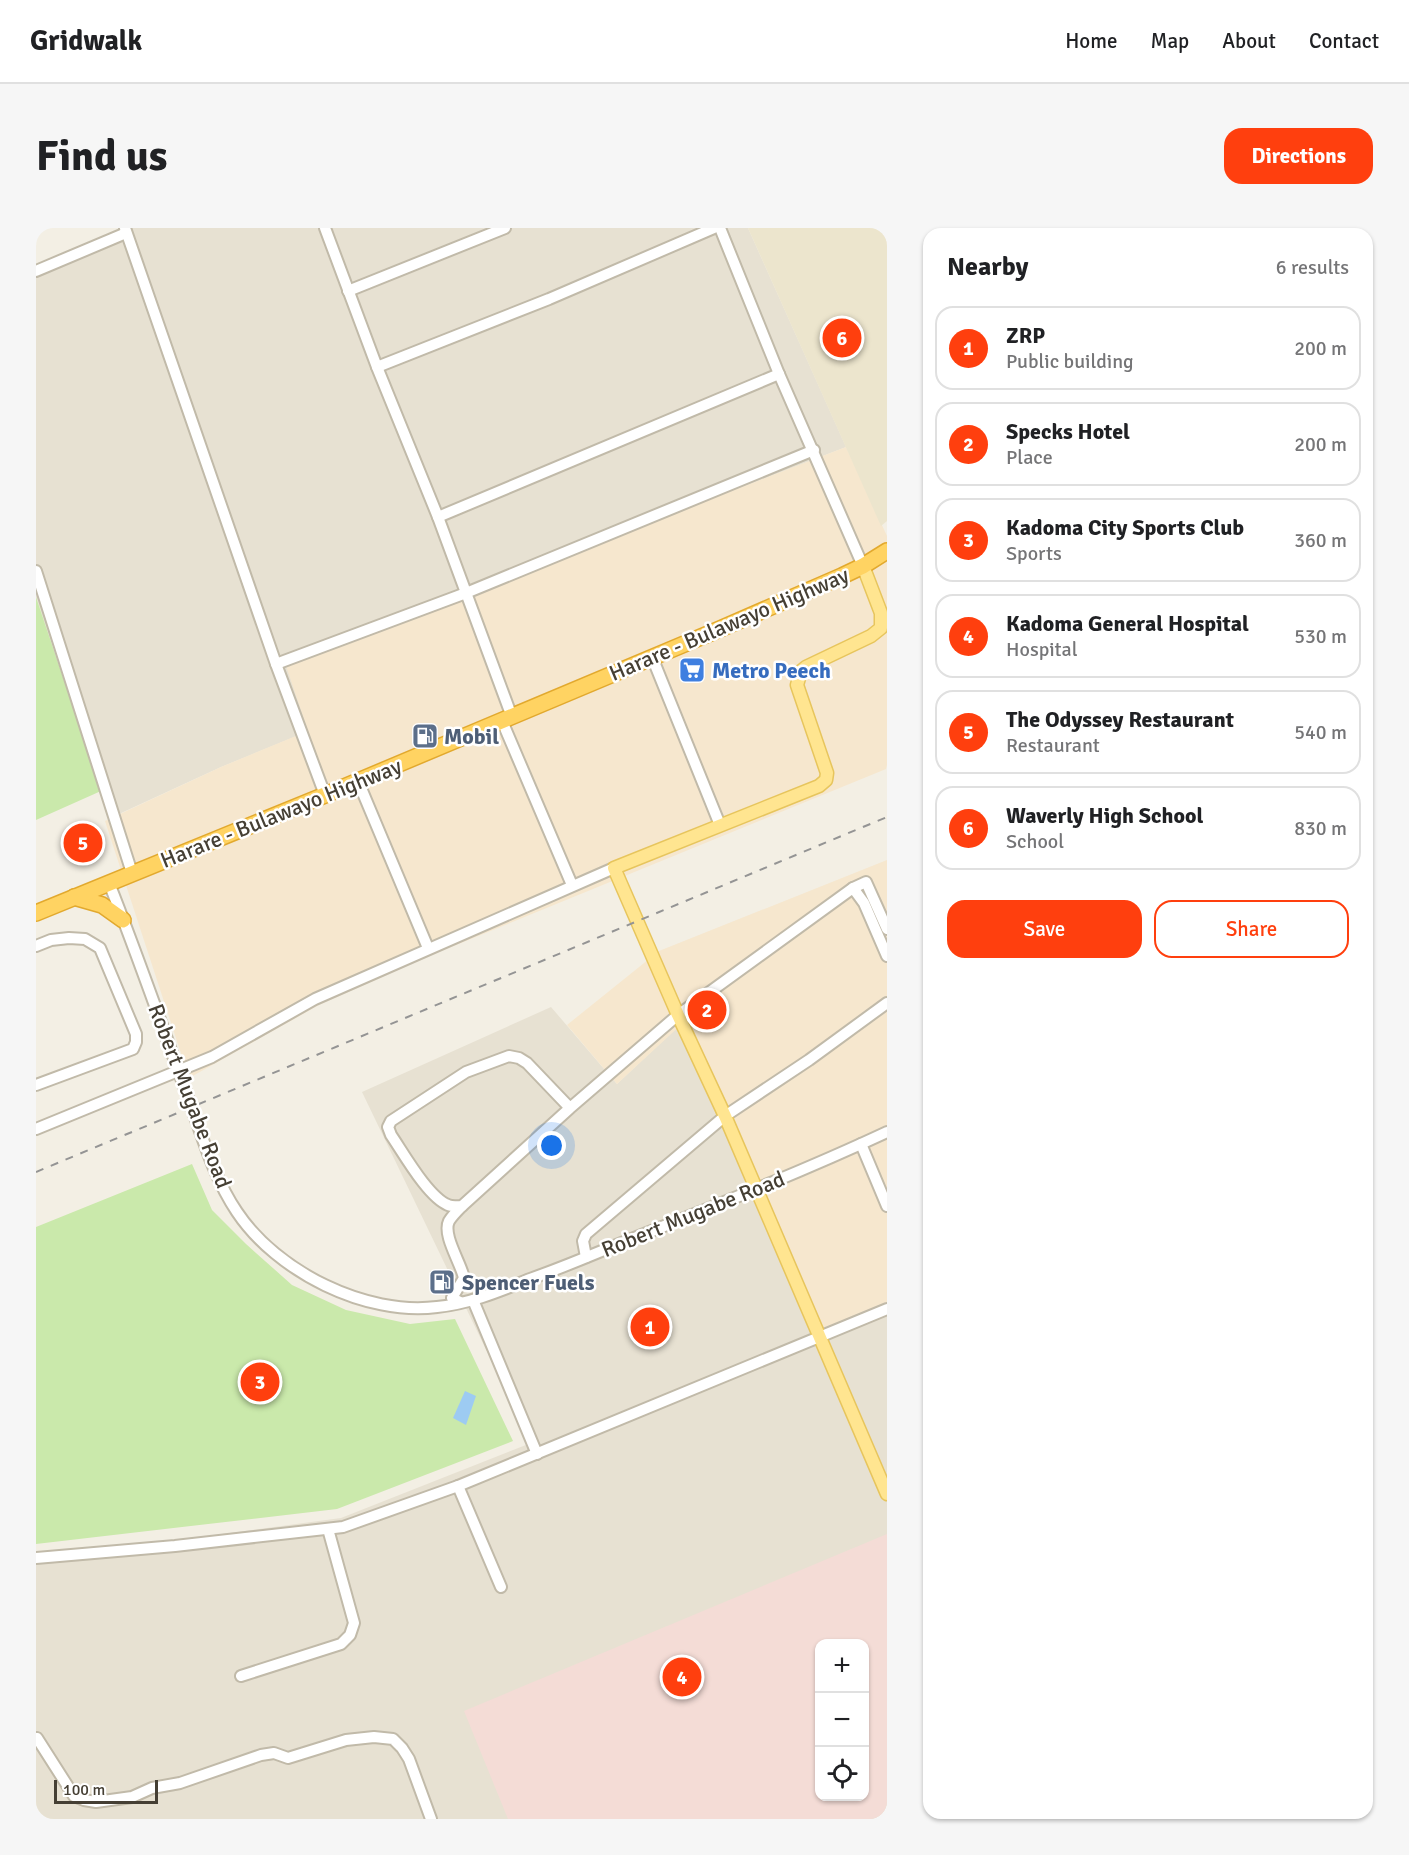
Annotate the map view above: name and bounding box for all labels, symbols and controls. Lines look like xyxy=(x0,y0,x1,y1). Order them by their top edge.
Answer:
text: Gridwalk xyxy=(30,24,142,58)
text: Home xyxy=(1065,28,1118,54)
text: Map xyxy=(1151,28,1189,54)
text: About xyxy=(1222,28,1276,54)
text: Contact xyxy=(1309,28,1379,54)
button: Directions xyxy=(1224,128,1373,184)
text: Find us xyxy=(36,131,167,182)
text: Nearby xyxy=(947,251,1028,283)
text: 6 results xyxy=(1276,255,1349,280)
pin: 6 xyxy=(822,316,862,360)
text: ZRP xyxy=(1006,322,1045,349)
text: 1 xyxy=(963,336,974,361)
text: 200 m xyxy=(1294,336,1347,361)
text: Public building xyxy=(1006,349,1134,374)
text: Specks Hotel xyxy=(1006,418,1130,445)
text: 2 xyxy=(963,432,974,457)
text: 200 m xyxy=(1294,432,1347,457)
text: Place xyxy=(1006,445,1053,470)
text: Kadoma City Sports Club xyxy=(1006,514,1244,541)
text: 3 xyxy=(963,528,974,553)
text: 360 m xyxy=(1294,528,1347,553)
text: Sports xyxy=(1006,541,1062,566)
street label: Harare - Bulawayo Highway xyxy=(605,561,854,687)
text: Kadoma General Hospital xyxy=(1006,610,1249,637)
text: 4 xyxy=(963,624,974,649)
text: 530 m xyxy=(1294,624,1347,649)
text: Hospital xyxy=(1006,637,1078,662)
supermarket icon: Metro Peech xyxy=(677,655,707,685)
place label: Metro Peech xyxy=(712,657,831,684)
text: The Odyssey Restaurant xyxy=(1006,706,1234,733)
text: 5 xyxy=(963,720,974,745)
text: 540 m xyxy=(1294,720,1347,745)
fuel station icon: Mobil xyxy=(410,721,440,751)
place label: Mobil xyxy=(444,723,499,750)
text: Restaurant xyxy=(1006,733,1100,758)
street label: Harare - Bulawayo Highway xyxy=(156,752,406,874)
text: Waverly High School xyxy=(1006,802,1203,829)
text: 6 xyxy=(963,816,974,841)
text: 830 m xyxy=(1294,816,1347,841)
pin: 5 xyxy=(64,820,102,866)
text: School xyxy=(1006,829,1064,854)
button: Save xyxy=(947,900,1142,958)
button: Share xyxy=(1154,900,1349,958)
pin: 2 xyxy=(688,988,726,1032)
street label: Robert Mugabe Road xyxy=(142,1000,238,1192)
your location xyxy=(537,1131,566,1160)
street label: Robert Mugabe Road xyxy=(597,1165,789,1263)
fuel station icon: Spencer Fuels xyxy=(427,1267,457,1297)
place label: Spencer Fuels xyxy=(462,1269,595,1296)
pin: 1 xyxy=(630,1304,670,1350)
pin: 3 xyxy=(240,1360,280,1404)
map controls xyxy=(815,1639,869,1801)
button: + xyxy=(815,1639,869,1693)
pin: 4 xyxy=(662,1654,702,1700)
button: − xyxy=(815,1693,869,1747)
button: locate xyxy=(815,1747,869,1801)
scale bar xyxy=(54,1777,158,1804)
text: 100 m xyxy=(63,1780,105,1800)

